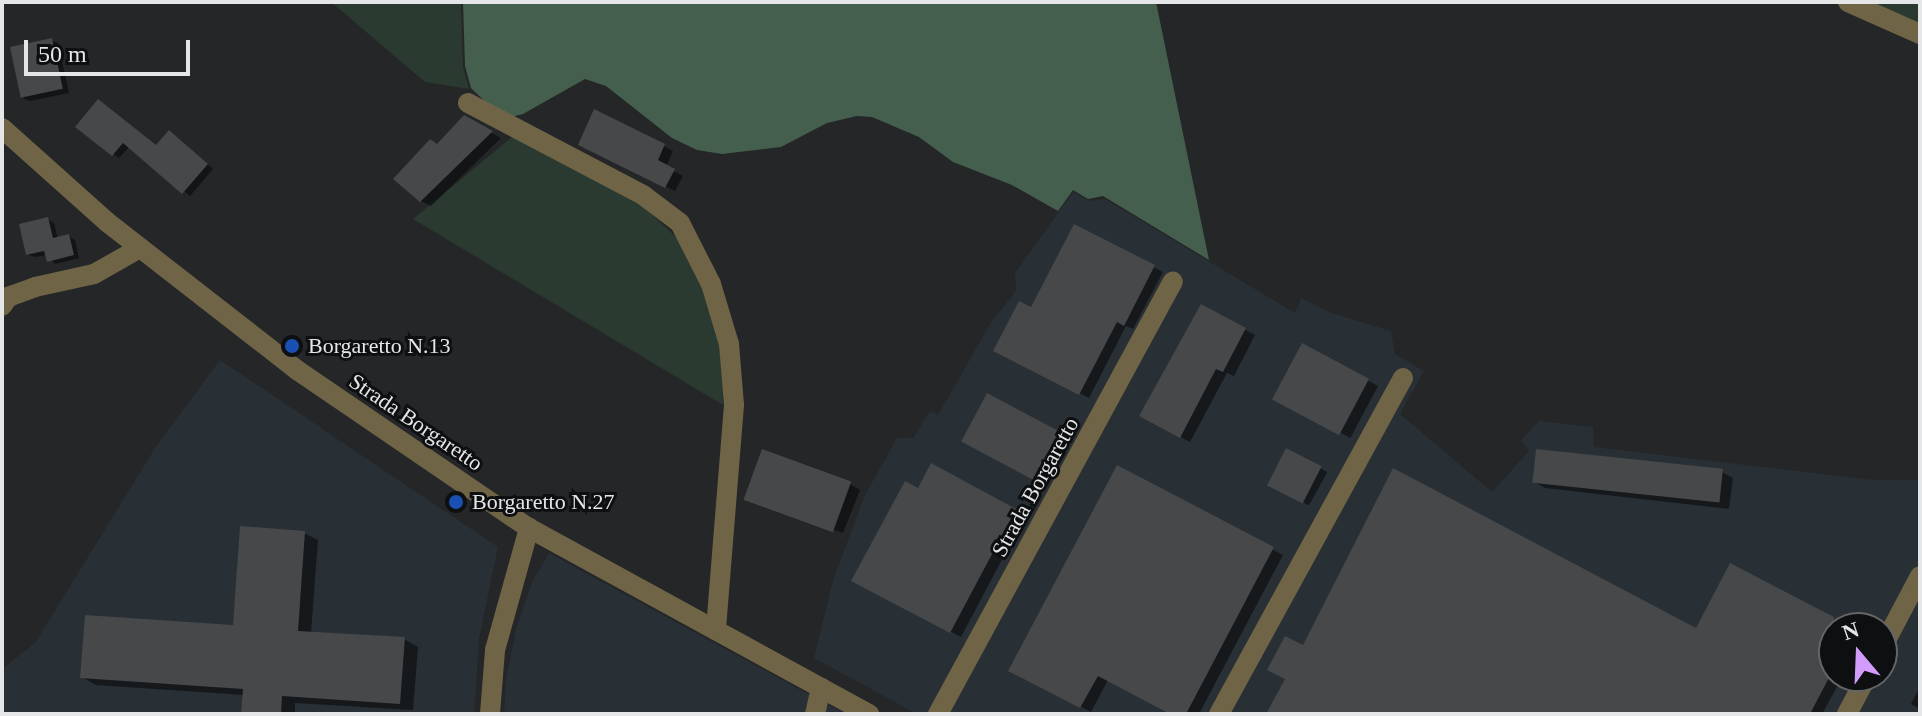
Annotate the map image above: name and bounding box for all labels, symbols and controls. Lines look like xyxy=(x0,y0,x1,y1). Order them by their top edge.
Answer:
scale bar xyxy=(28,24,194,74)
text: 50 m xyxy=(38,41,87,67)
place label: Borgaretto N.13 xyxy=(308,333,451,359)
marker: Borgaretto N.13 xyxy=(283,337,301,355)
street label: Strada Borgaretto xyxy=(344,368,488,476)
street label: Strada Borgaretto xyxy=(986,413,1084,561)
place label: Borgaretto N.27 xyxy=(472,489,615,515)
marker: Borgaretto N.27 xyxy=(447,493,465,511)
north arrow xyxy=(1818,612,1898,692)
text: N xyxy=(1839,616,1862,645)

